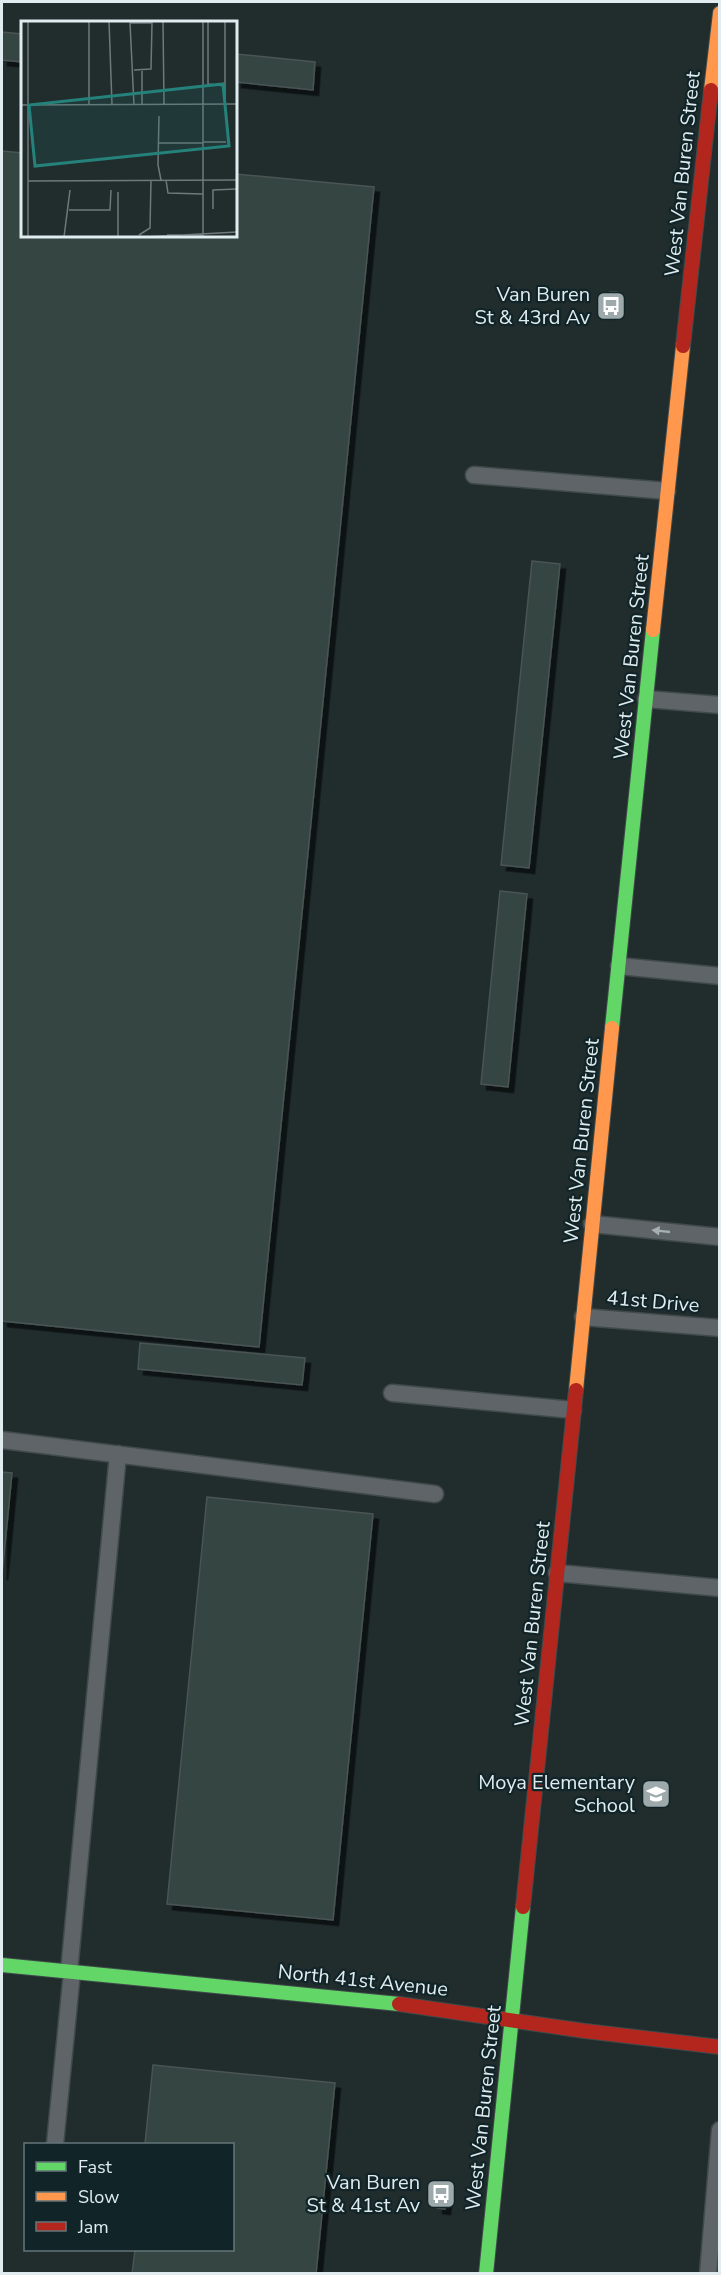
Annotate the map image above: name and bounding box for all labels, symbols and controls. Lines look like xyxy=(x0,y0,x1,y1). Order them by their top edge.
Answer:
inset map xyxy=(21,21,237,237)
street label: West Van Buren Street xyxy=(658,69,707,278)
place label: Van Buren St & 43rd Av xyxy=(474,281,591,331)
bus stop icon: Van Buren St & 43rd Av xyxy=(595,290,627,322)
street label: West Van Buren Street xyxy=(607,552,656,761)
street label: West Van Buren Street xyxy=(557,1036,606,1245)
one-way arrow xyxy=(652,1226,671,1236)
street label: 41st Drive xyxy=(605,1284,701,1319)
street label: West Van Buren Street xyxy=(508,1519,557,1728)
place label: Moya Elementary School xyxy=(478,1769,636,1819)
school or university icon: Moya Elementary School xyxy=(640,1778,672,1810)
street label: North 41st Avenue xyxy=(277,1958,449,2003)
street label: West Van Buren Street xyxy=(459,2003,508,2212)
legend xyxy=(24,2143,234,2251)
text: Fast xyxy=(78,2155,113,2179)
place label: Van Buren St & 41st Av xyxy=(307,2169,421,2219)
bus stop icon: Van Buren St & 41st Av xyxy=(425,2178,457,2210)
text: Slow xyxy=(78,2185,119,2209)
text: Jam xyxy=(77,2215,109,2239)

